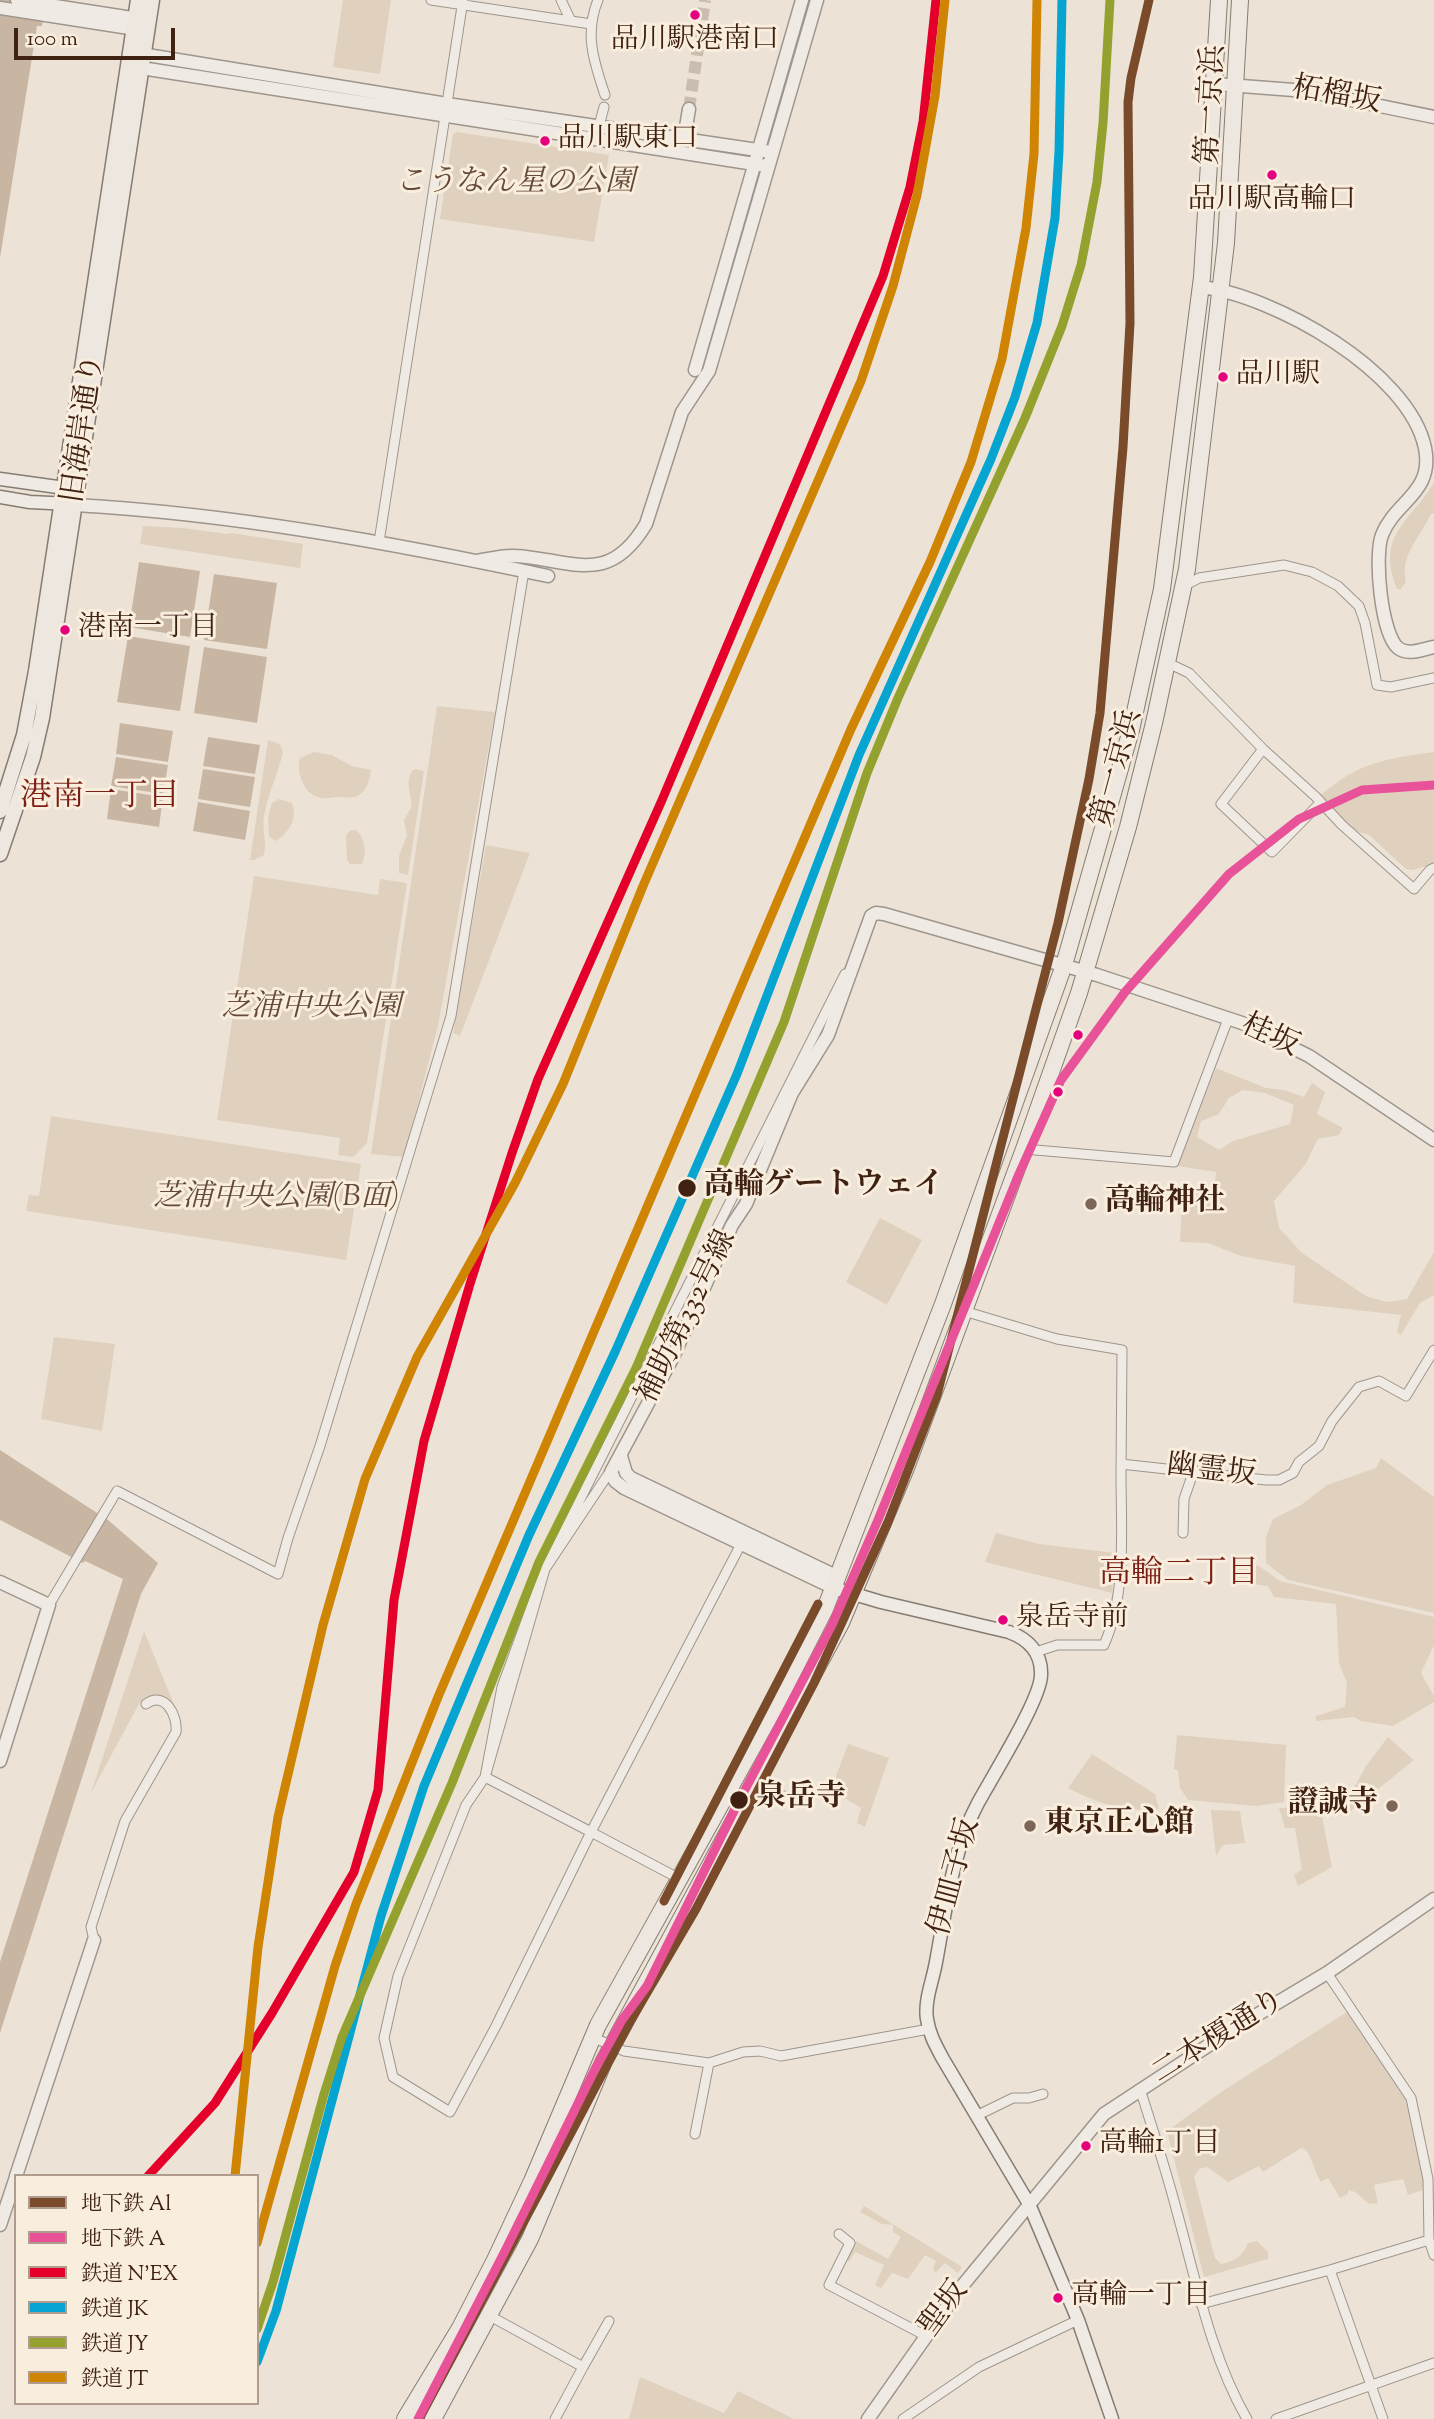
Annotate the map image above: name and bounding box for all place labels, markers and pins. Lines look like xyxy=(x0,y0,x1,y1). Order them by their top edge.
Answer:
marker: 品川駅港南口 xyxy=(688,8,702,22)
place label: 品川駅港南口 xyxy=(611,25,779,59)
place label: 品川駅東口 xyxy=(558,124,698,158)
marker: 品川駅東口 xyxy=(538,134,552,148)
marker: 品川駅高輪口 xyxy=(1265,168,1279,182)
place label: 品川駅高輪口 xyxy=(1188,185,1356,219)
place label: 品川駅 xyxy=(1236,360,1320,394)
marker: 品川駅 xyxy=(1216,370,1230,384)
place label: 港南一丁目 xyxy=(78,613,218,647)
marker: 港南一丁目 xyxy=(58,623,72,637)
unlabelled marker xyxy=(1071,1028,1085,1042)
unlabelled marker xyxy=(1051,1085,1065,1099)
place label: 高輪ゲートウェイ xyxy=(704,1170,944,1206)
marker: 高輪ゲートウェイ xyxy=(676,1177,698,1199)
place label: 高輪神社 xyxy=(1105,1186,1225,1222)
marker: 高輪神社 xyxy=(1083,1196,1099,1212)
place label: 泉岳寺前 xyxy=(1016,1603,1128,1637)
marker: 泉岳寺前 xyxy=(996,1613,1010,1627)
place label: 泉岳寺 xyxy=(756,1782,846,1818)
place label: 證誠寺 xyxy=(1288,1788,1378,1824)
marker: 泉岳寺 xyxy=(728,1789,750,1811)
marker: 證誠寺 xyxy=(1384,1798,1400,1814)
place label: 東京正心館 xyxy=(1044,1808,1194,1844)
marker: 東京正心館 xyxy=(1022,1818,1038,1834)
place label: 高輪1丁目 xyxy=(1099,2129,1221,2163)
marker: 高輪1丁目 xyxy=(1079,2139,1093,2153)
place label: 高輪一丁目 xyxy=(1071,2281,1211,2315)
marker: 高輪一丁目 xyxy=(1051,2291,1065,2305)

